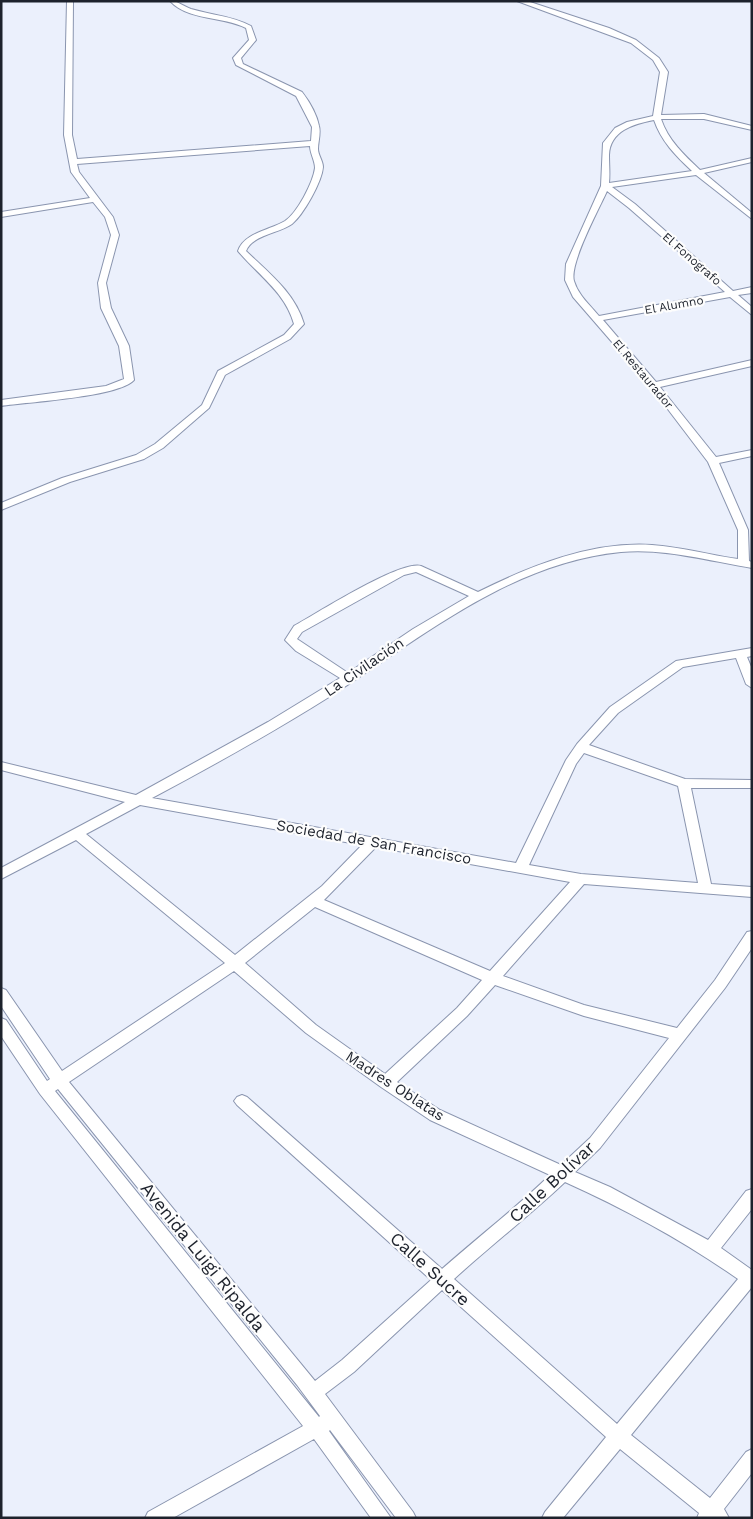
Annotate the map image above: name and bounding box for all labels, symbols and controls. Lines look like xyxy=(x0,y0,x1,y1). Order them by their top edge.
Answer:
street label: El Fonografo xyxy=(660,230,724,288)
street label: El Alumno xyxy=(643,293,705,317)
street label: El Restaurador xyxy=(610,336,676,412)
street label: La Civilación xyxy=(321,634,407,700)
street label: Sociedad de San Francisco xyxy=(275,816,473,868)
street label: Madres Oblatas xyxy=(342,1047,448,1125)
street label: Calle Bolívar xyxy=(504,1137,599,1227)
street label: Avenida Luigi Ripalda xyxy=(137,1178,270,1336)
street label: Calle Sucre xyxy=(386,1227,475,1310)

